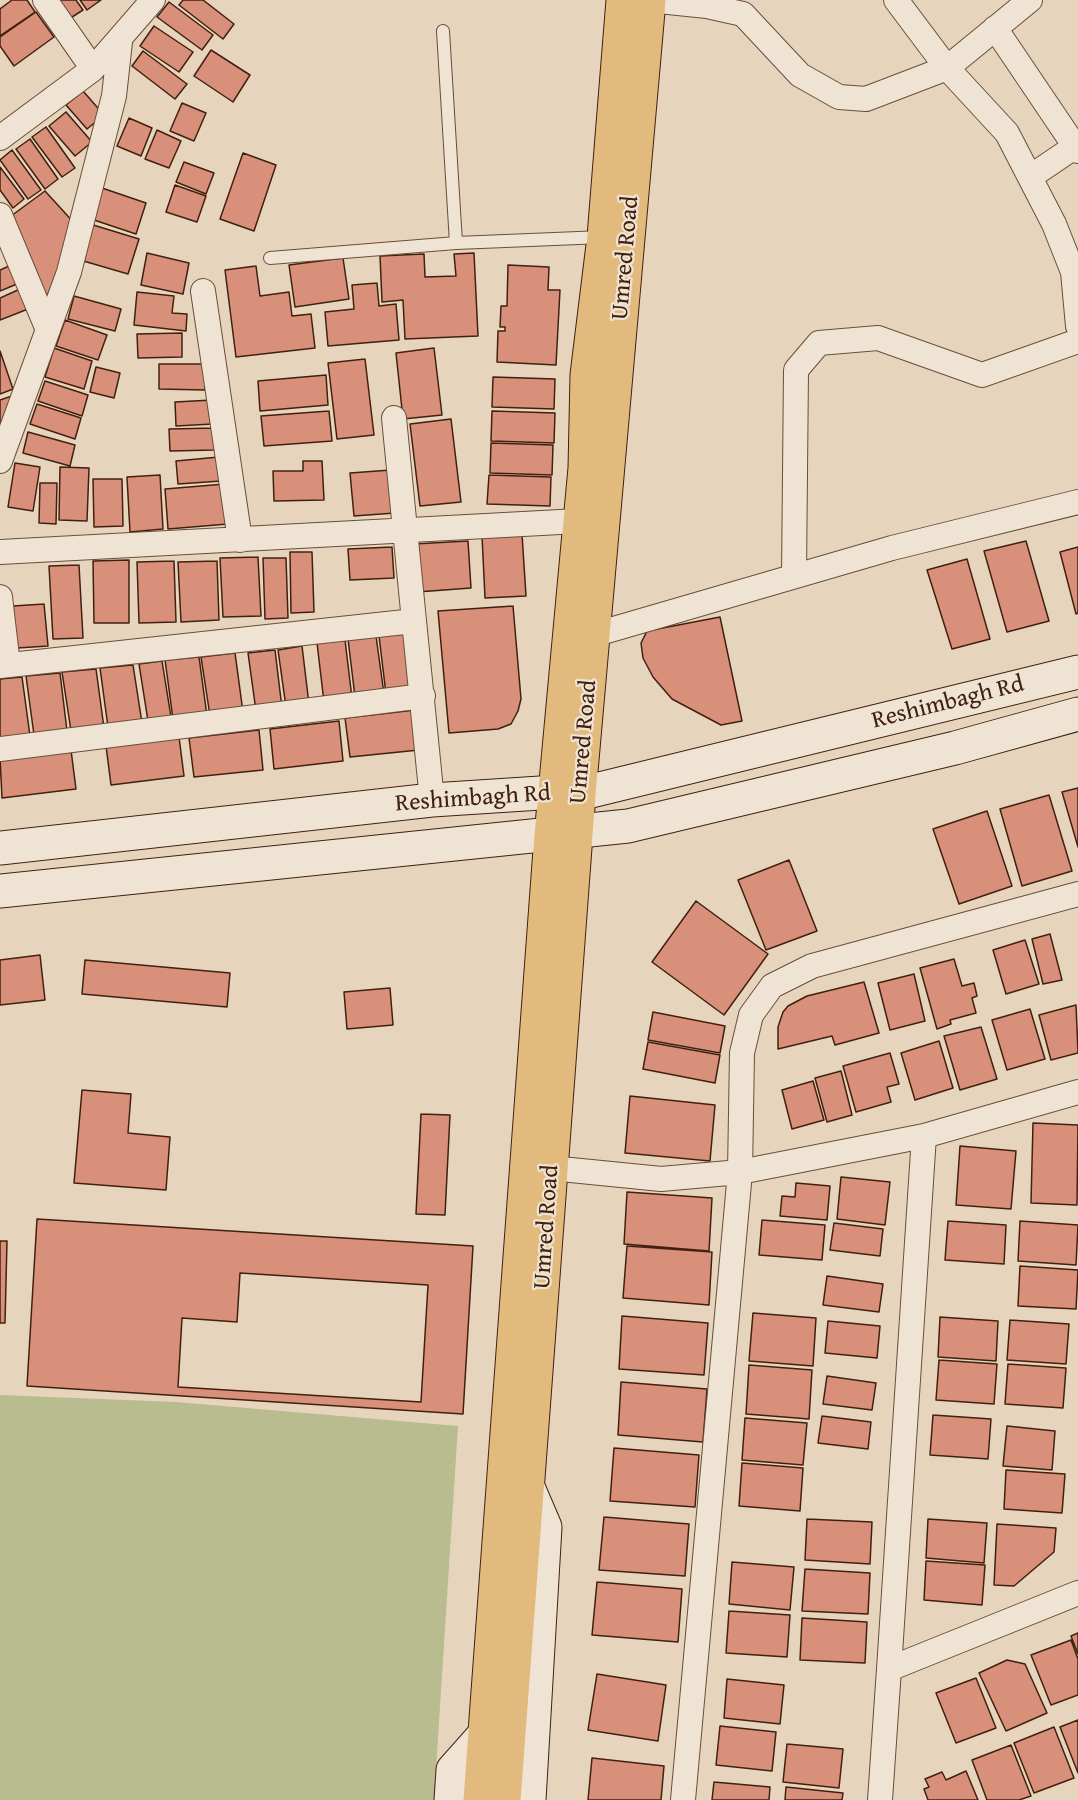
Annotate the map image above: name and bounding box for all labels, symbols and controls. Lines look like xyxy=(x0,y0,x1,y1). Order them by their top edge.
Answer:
street label: Umred Road xyxy=(606,195,646,321)
street label: Reshimbagh Rd xyxy=(869,670,1027,736)
street label: Umred Road xyxy=(564,679,604,805)
street label: Reshimbagh Rd xyxy=(394,779,552,819)
street label: Umred Road xyxy=(528,1164,566,1290)

